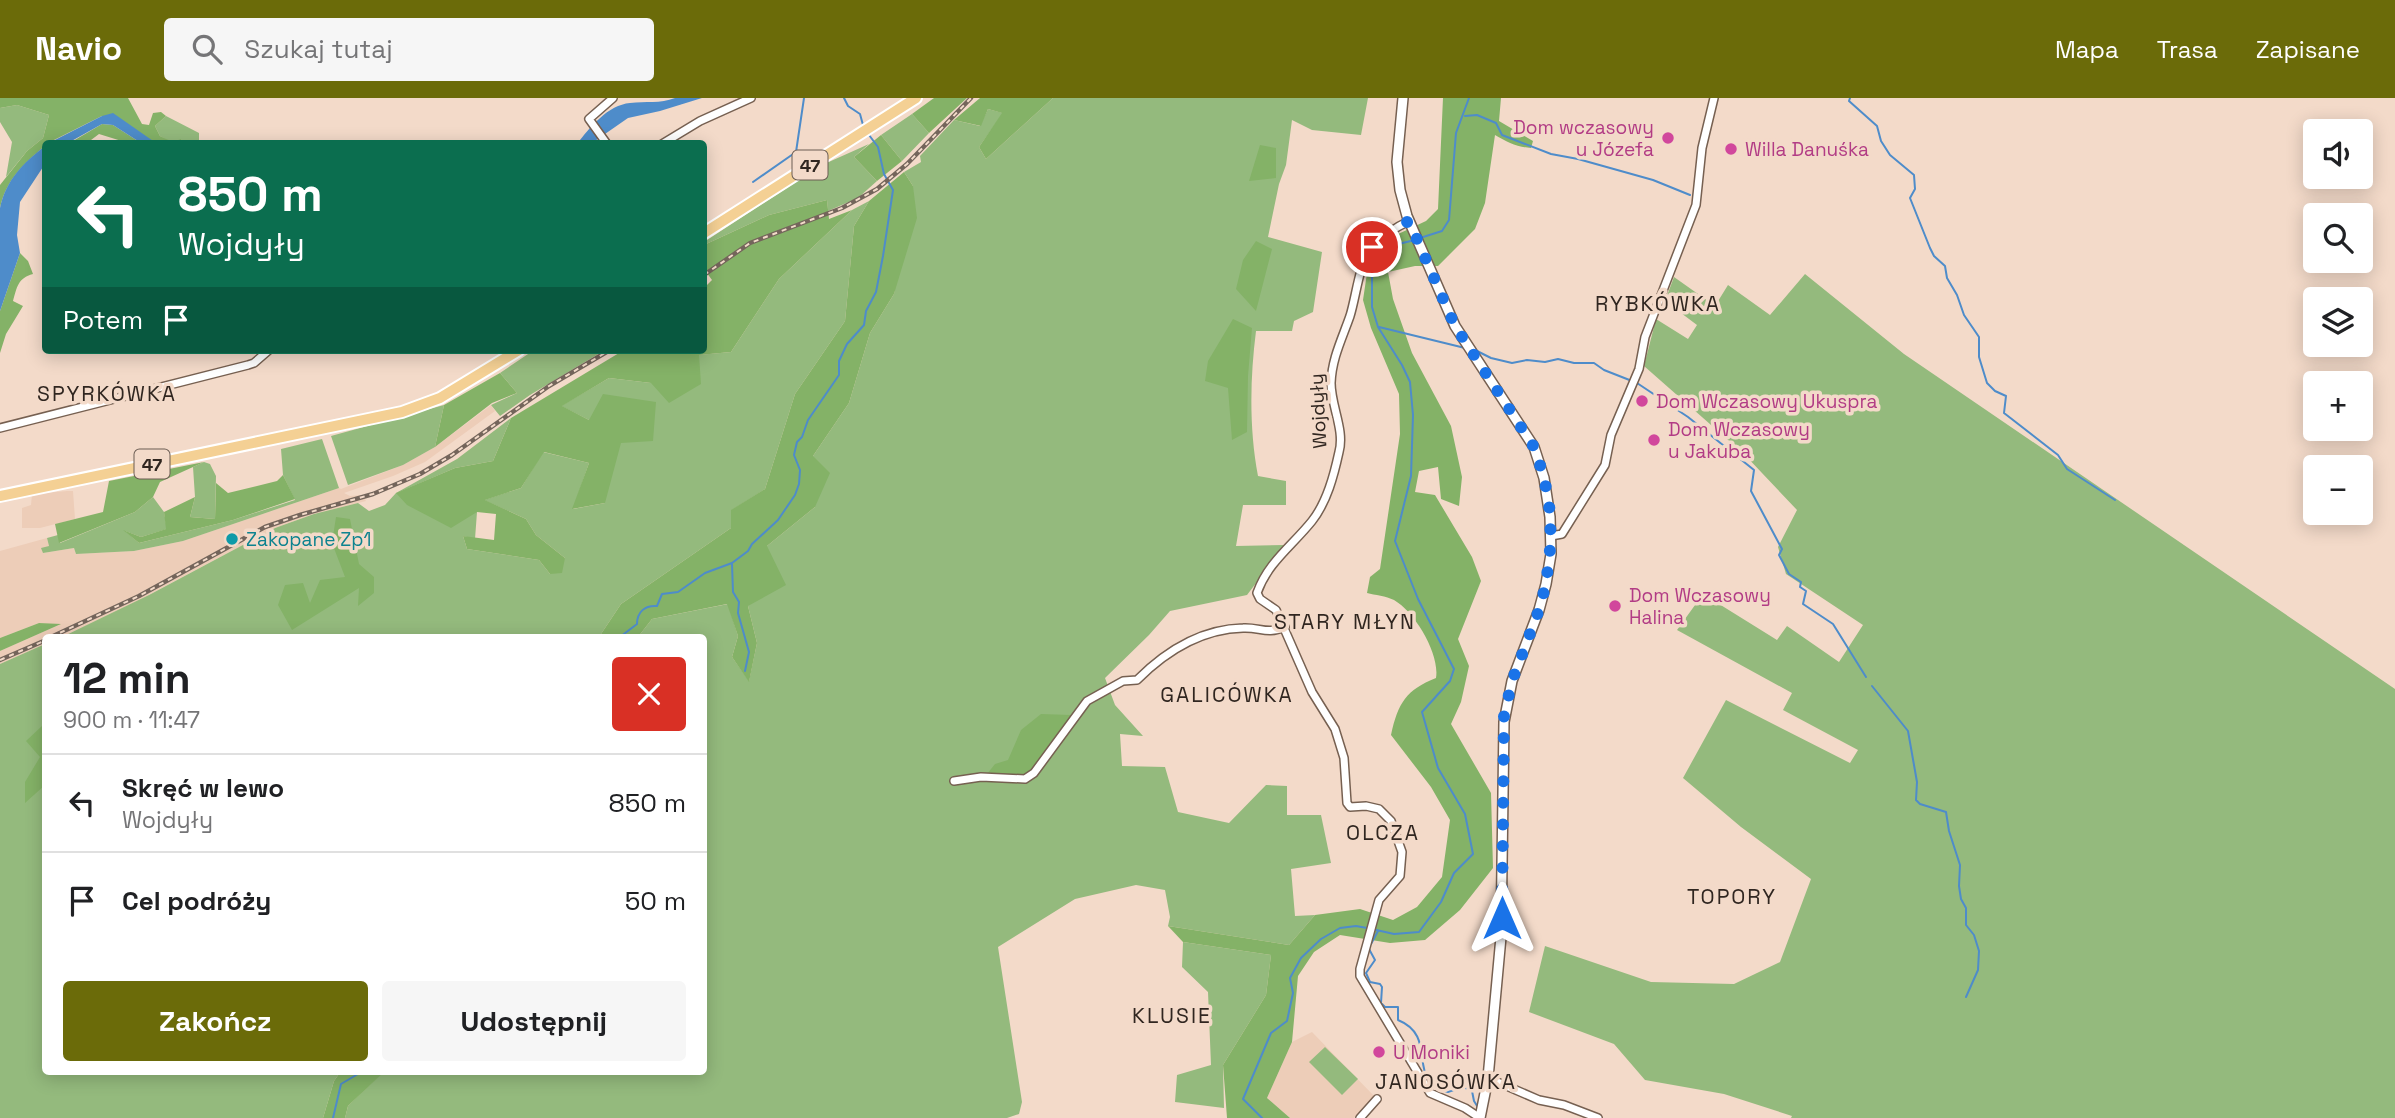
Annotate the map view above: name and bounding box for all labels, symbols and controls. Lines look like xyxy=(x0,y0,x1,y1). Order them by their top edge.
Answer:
search box xyxy=(164,18,654,81)
text: Navio xyxy=(35,28,122,70)
icon: search xyxy=(188,30,226,68)
text: Szukaj tutaj xyxy=(244,32,393,66)
text: Mapa xyxy=(2055,34,2119,65)
text: Trasa xyxy=(2157,34,2218,65)
text: Zapisane xyxy=(2256,34,2360,65)
place label: Dom wczasowy u Józefa xyxy=(1513,115,1654,162)
map controls xyxy=(2303,119,2373,525)
button: sound xyxy=(2303,119,2373,189)
marker: Dom wczasowy u Józefa xyxy=(1660,130,1676,146)
place label: Willa Danuśka xyxy=(1745,137,1869,162)
marker: Willa Danuśka xyxy=(1723,141,1739,157)
road number: 47 xyxy=(792,150,828,180)
text: 850 m xyxy=(178,163,323,225)
icon: left xyxy=(63,168,154,259)
button: search xyxy=(2303,203,2373,273)
pin xyxy=(1342,217,1402,277)
text: Wojdyły xyxy=(178,224,305,264)
icon: arrive xyxy=(1353,228,1391,266)
button: layers xyxy=(2303,287,2373,357)
district label: RYBKÓWKA xyxy=(1595,290,1721,317)
icon: arrive xyxy=(157,301,195,339)
text: Potem xyxy=(63,303,143,337)
button: + xyxy=(2303,371,2373,441)
street label: Wojdyły xyxy=(1304,373,1332,449)
district label: SPYRKÓWKA xyxy=(37,380,177,407)
place label: Dom Wczasowy Ukuspra xyxy=(1656,389,1877,414)
marker: Dom Wczasowy Ukuspra xyxy=(1634,393,1650,409)
place label: Dom Wczasowy u Jakuba xyxy=(1668,417,1810,464)
marker: Dom Wczasowy u Jakuba xyxy=(1646,432,1662,448)
road number: 47 xyxy=(134,450,170,478)
button: − xyxy=(2303,455,2373,525)
place label: Zakopane Zp1 xyxy=(246,527,371,552)
marker: Zakopane Zp1 xyxy=(224,531,240,547)
place label: Dom Wczasowy Halina xyxy=(1629,583,1771,630)
marker: Dom Wczasowy Halina xyxy=(1607,598,1623,614)
district label: STARY MŁYN xyxy=(1274,608,1416,635)
text: 12 min xyxy=(63,652,191,705)
button: close xyxy=(612,657,686,731)
district label: GALICÓWKA xyxy=(1160,681,1294,708)
text: 900 m · 11:47 xyxy=(63,705,200,735)
text: Skręć w lewo xyxy=(122,771,284,805)
icon: left xyxy=(63,784,101,822)
text: 850 m xyxy=(609,786,686,820)
text: Wojdyły xyxy=(122,805,213,835)
district label: OLCZA xyxy=(1346,819,1420,846)
position arrow xyxy=(1465,881,1539,955)
icon: arrive xyxy=(63,882,101,920)
district label: TOPORY xyxy=(1687,883,1777,910)
text: Cel podróży xyxy=(122,884,271,918)
text: 50 m xyxy=(625,884,686,918)
button: Zakończ xyxy=(63,981,368,1061)
button: Udostępnij xyxy=(382,981,686,1061)
district label: KLUSIE xyxy=(1132,1002,1212,1029)
place label: U Moniki xyxy=(1393,1040,1470,1065)
marker: U Moniki xyxy=(1371,1044,1387,1060)
district label: JANOSÓWKA xyxy=(1375,1068,1517,1095)

